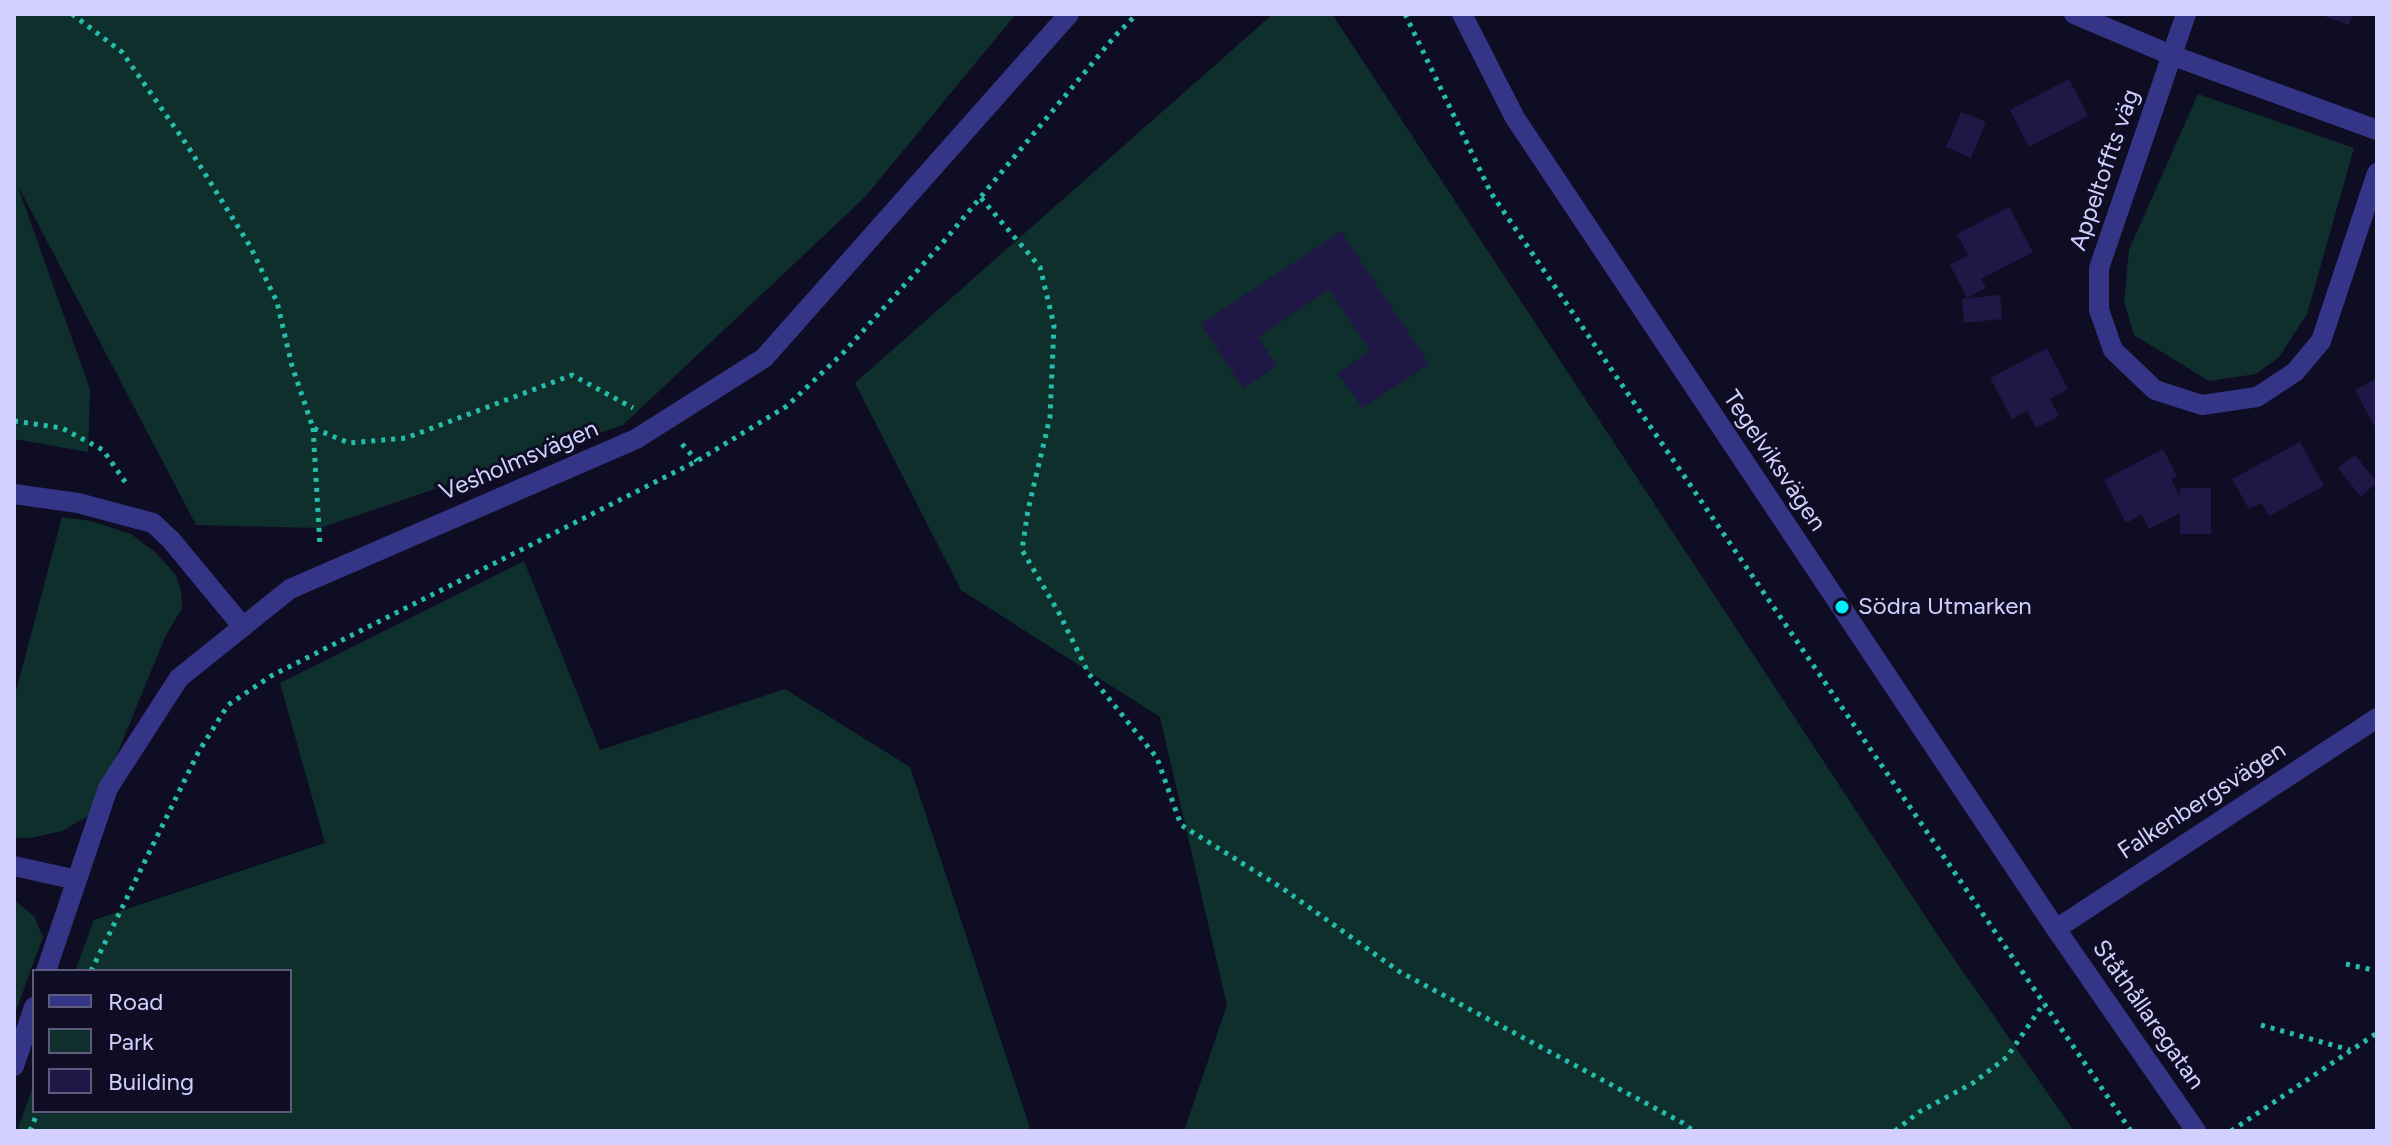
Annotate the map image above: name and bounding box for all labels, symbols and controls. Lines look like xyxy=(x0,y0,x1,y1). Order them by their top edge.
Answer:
street label: Appeltoffts väg xyxy=(2064,86,2146,254)
street label: Tegelviksvägen xyxy=(1716,385,1832,537)
street label: Vesholmsvägen xyxy=(435,415,603,507)
place label: Södra Utmarken xyxy=(1858,593,2032,621)
marker: Södra Utmarken xyxy=(1833,598,1851,616)
street label: Falkenbergsvägen xyxy=(2113,736,2291,866)
street label: Ståthållaregatan xyxy=(2086,935,2210,1095)
legend xyxy=(32,969,292,1113)
text: Road xyxy=(108,987,163,1016)
text: Park xyxy=(108,1027,154,1056)
text: Building xyxy=(108,1067,194,1096)

